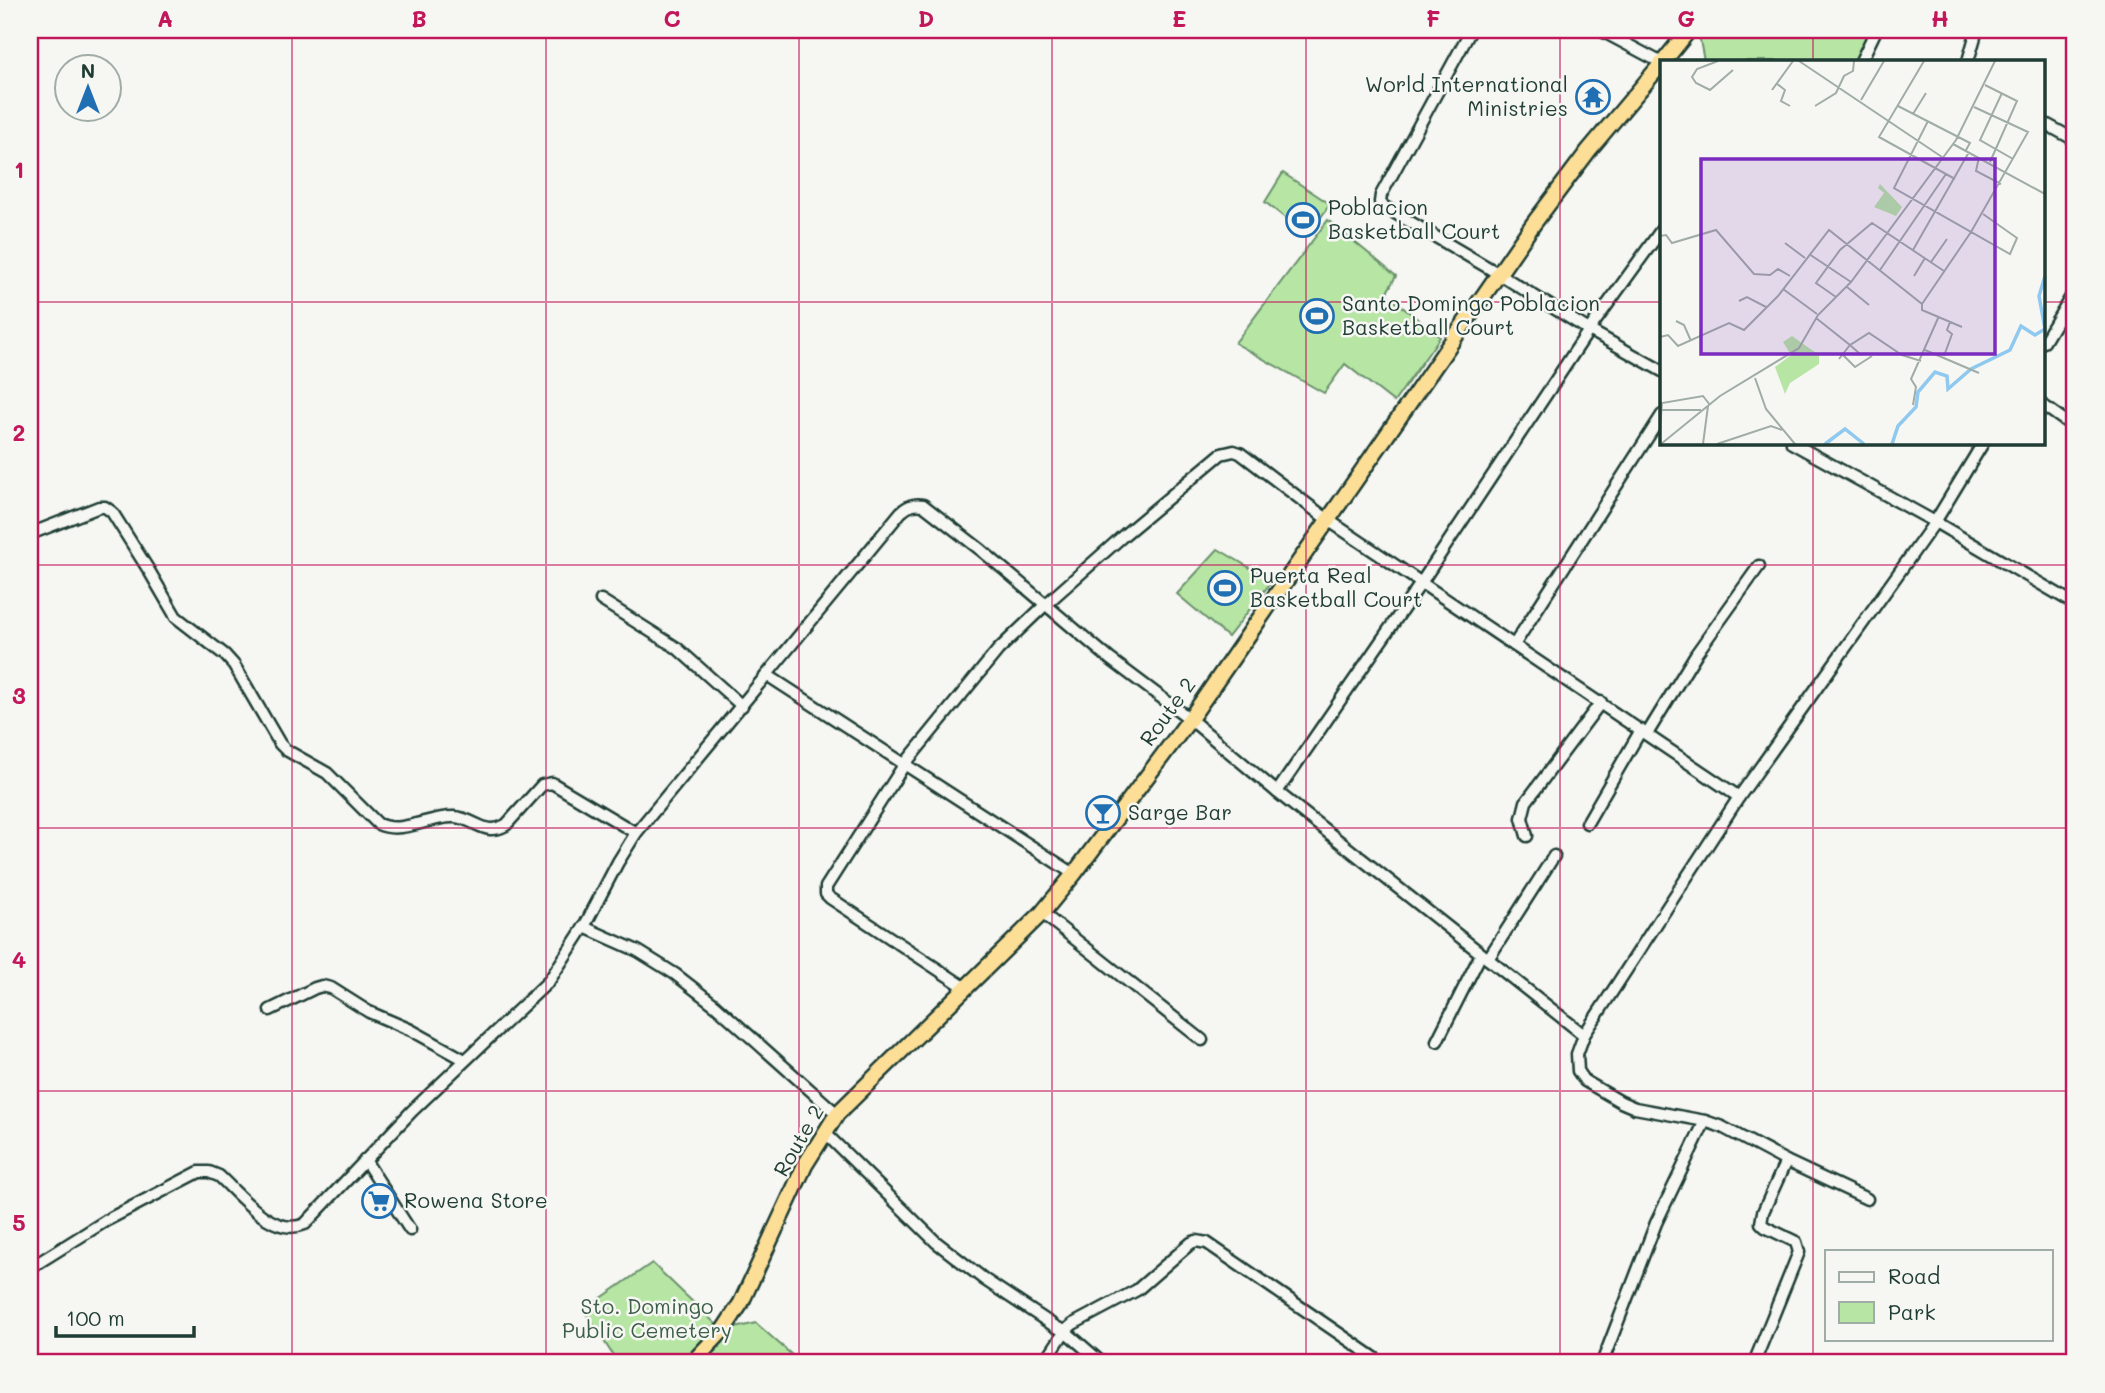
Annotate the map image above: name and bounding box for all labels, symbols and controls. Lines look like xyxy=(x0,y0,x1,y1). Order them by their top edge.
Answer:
text: A xyxy=(157,3,173,33)
text: B xyxy=(411,3,427,33)
text: C xyxy=(663,3,681,33)
text: D xyxy=(918,3,934,33)
text: E xyxy=(1172,3,1186,33)
text: F xyxy=(1426,3,1440,33)
text: G xyxy=(1677,3,1695,33)
text: H xyxy=(1931,3,1949,33)
north arrow xyxy=(52,52,122,122)
text: N xyxy=(81,58,95,83)
inset map xyxy=(1660,60,2046,444)
place label: World International Ministries xyxy=(1365,70,1568,121)
temple icon: World International Ministries xyxy=(1574,78,1612,116)
text: 1 xyxy=(14,154,24,184)
place label: Poblacion Basketball Court xyxy=(1328,193,1500,244)
sports icon: Poblacion Basketball Court xyxy=(1284,201,1322,239)
place label: Santo Domingo Poblacion Basketball Court xyxy=(1342,289,1600,340)
sports icon: Santo Domingo Poblacion Basketball Court xyxy=(1298,297,1336,335)
text: 2 xyxy=(13,417,25,447)
place label: Puerta Real Basketball Court xyxy=(1250,561,1422,612)
sports icon: Puerta Real Basketball Court xyxy=(1206,569,1244,607)
street label: Route 2 xyxy=(1133,672,1201,751)
text: 3 xyxy=(12,680,26,710)
bar icon: Sarge Bar xyxy=(1084,794,1122,832)
place label: Sarge Bar xyxy=(1128,798,1232,825)
text: 4 xyxy=(12,944,26,974)
street label: Route 2 xyxy=(766,1100,829,1181)
supermarket icon: Rowena Store xyxy=(360,1182,398,1220)
place label: Rowena Store xyxy=(404,1186,548,1213)
text: 5 xyxy=(12,1207,26,1237)
legend xyxy=(1825,1250,2052,1340)
text: Road xyxy=(1888,1262,1940,1289)
park label: Sto. Domingo Public Cemetery xyxy=(562,1292,732,1343)
scale bar xyxy=(56,1295,194,1339)
text: Park xyxy=(1888,1298,1936,1325)
text: 100 m xyxy=(66,1304,125,1331)

